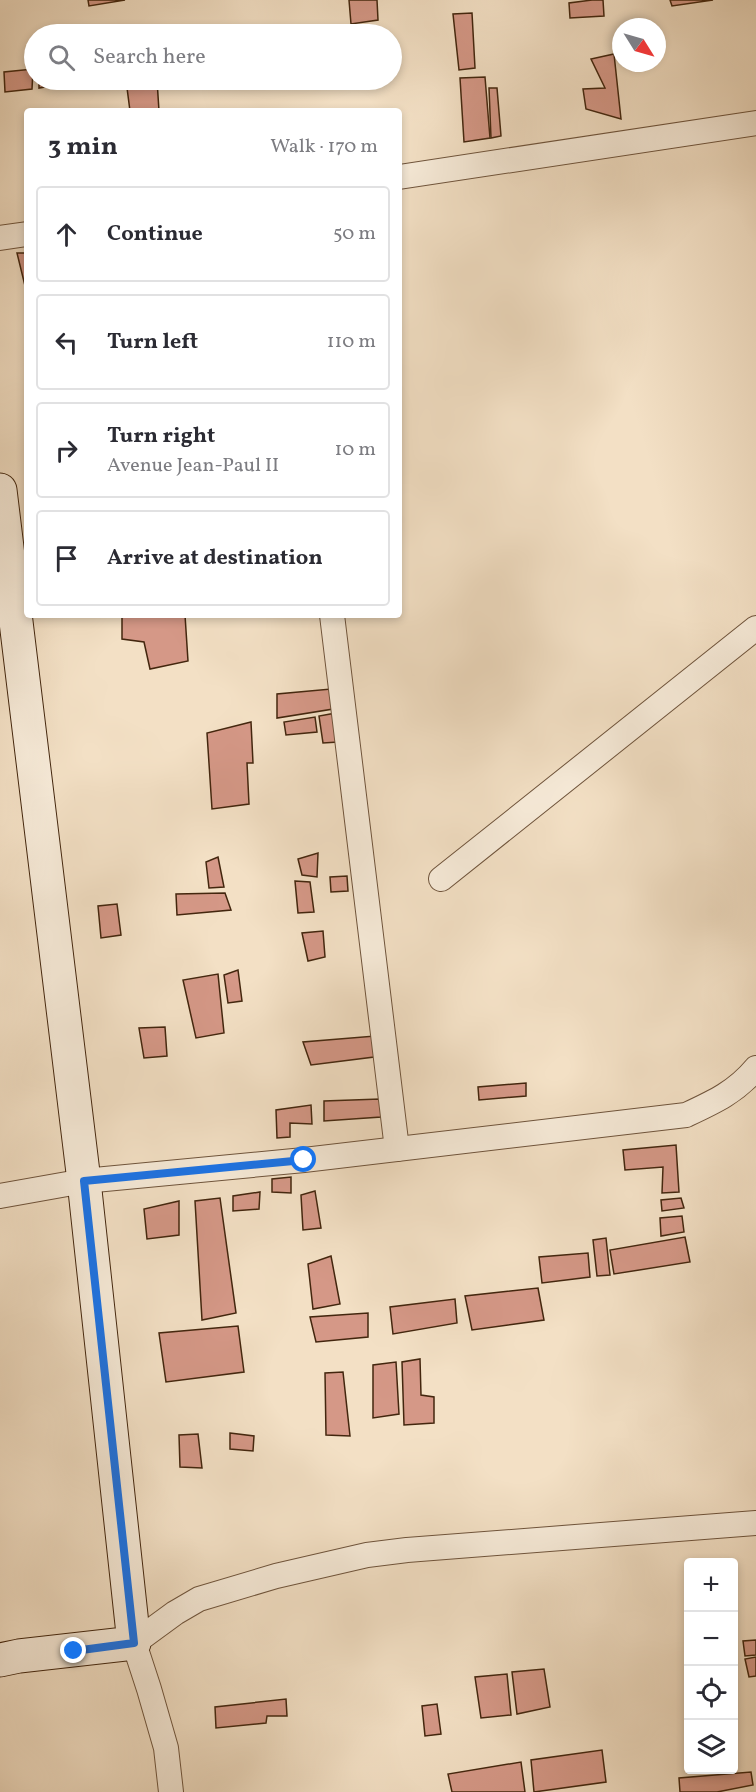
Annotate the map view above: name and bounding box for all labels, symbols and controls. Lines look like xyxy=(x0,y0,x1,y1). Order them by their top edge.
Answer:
north arrow xyxy=(612,18,666,72)
search box xyxy=(24,24,402,90)
icon: search xyxy=(45,41,78,74)
text: Search here xyxy=(93,42,206,73)
text: 3 min xyxy=(48,129,118,165)
text: Walk · 170 m xyxy=(270,133,378,161)
icon: ahead xyxy=(50,218,83,251)
text: Continue xyxy=(107,219,203,250)
text: 50 m xyxy=(333,220,376,248)
icon: left xyxy=(50,326,83,359)
text: Turn left xyxy=(107,327,198,358)
text: 110 m xyxy=(327,328,376,356)
text: Turn right xyxy=(107,421,215,452)
icon: right xyxy=(50,434,83,467)
text: 10 m xyxy=(335,436,376,464)
text: Avenue Jean-Paul II xyxy=(107,452,279,480)
icon: arrive xyxy=(50,542,83,575)
text: Arrive at destination xyxy=(107,543,323,574)
route start xyxy=(290,1146,316,1172)
map controls xyxy=(684,1558,738,1774)
button: + xyxy=(684,1558,738,1612)
button: − xyxy=(684,1612,738,1666)
route end xyxy=(60,1637,86,1663)
button: locate xyxy=(684,1666,738,1720)
button: layers xyxy=(684,1720,738,1774)

